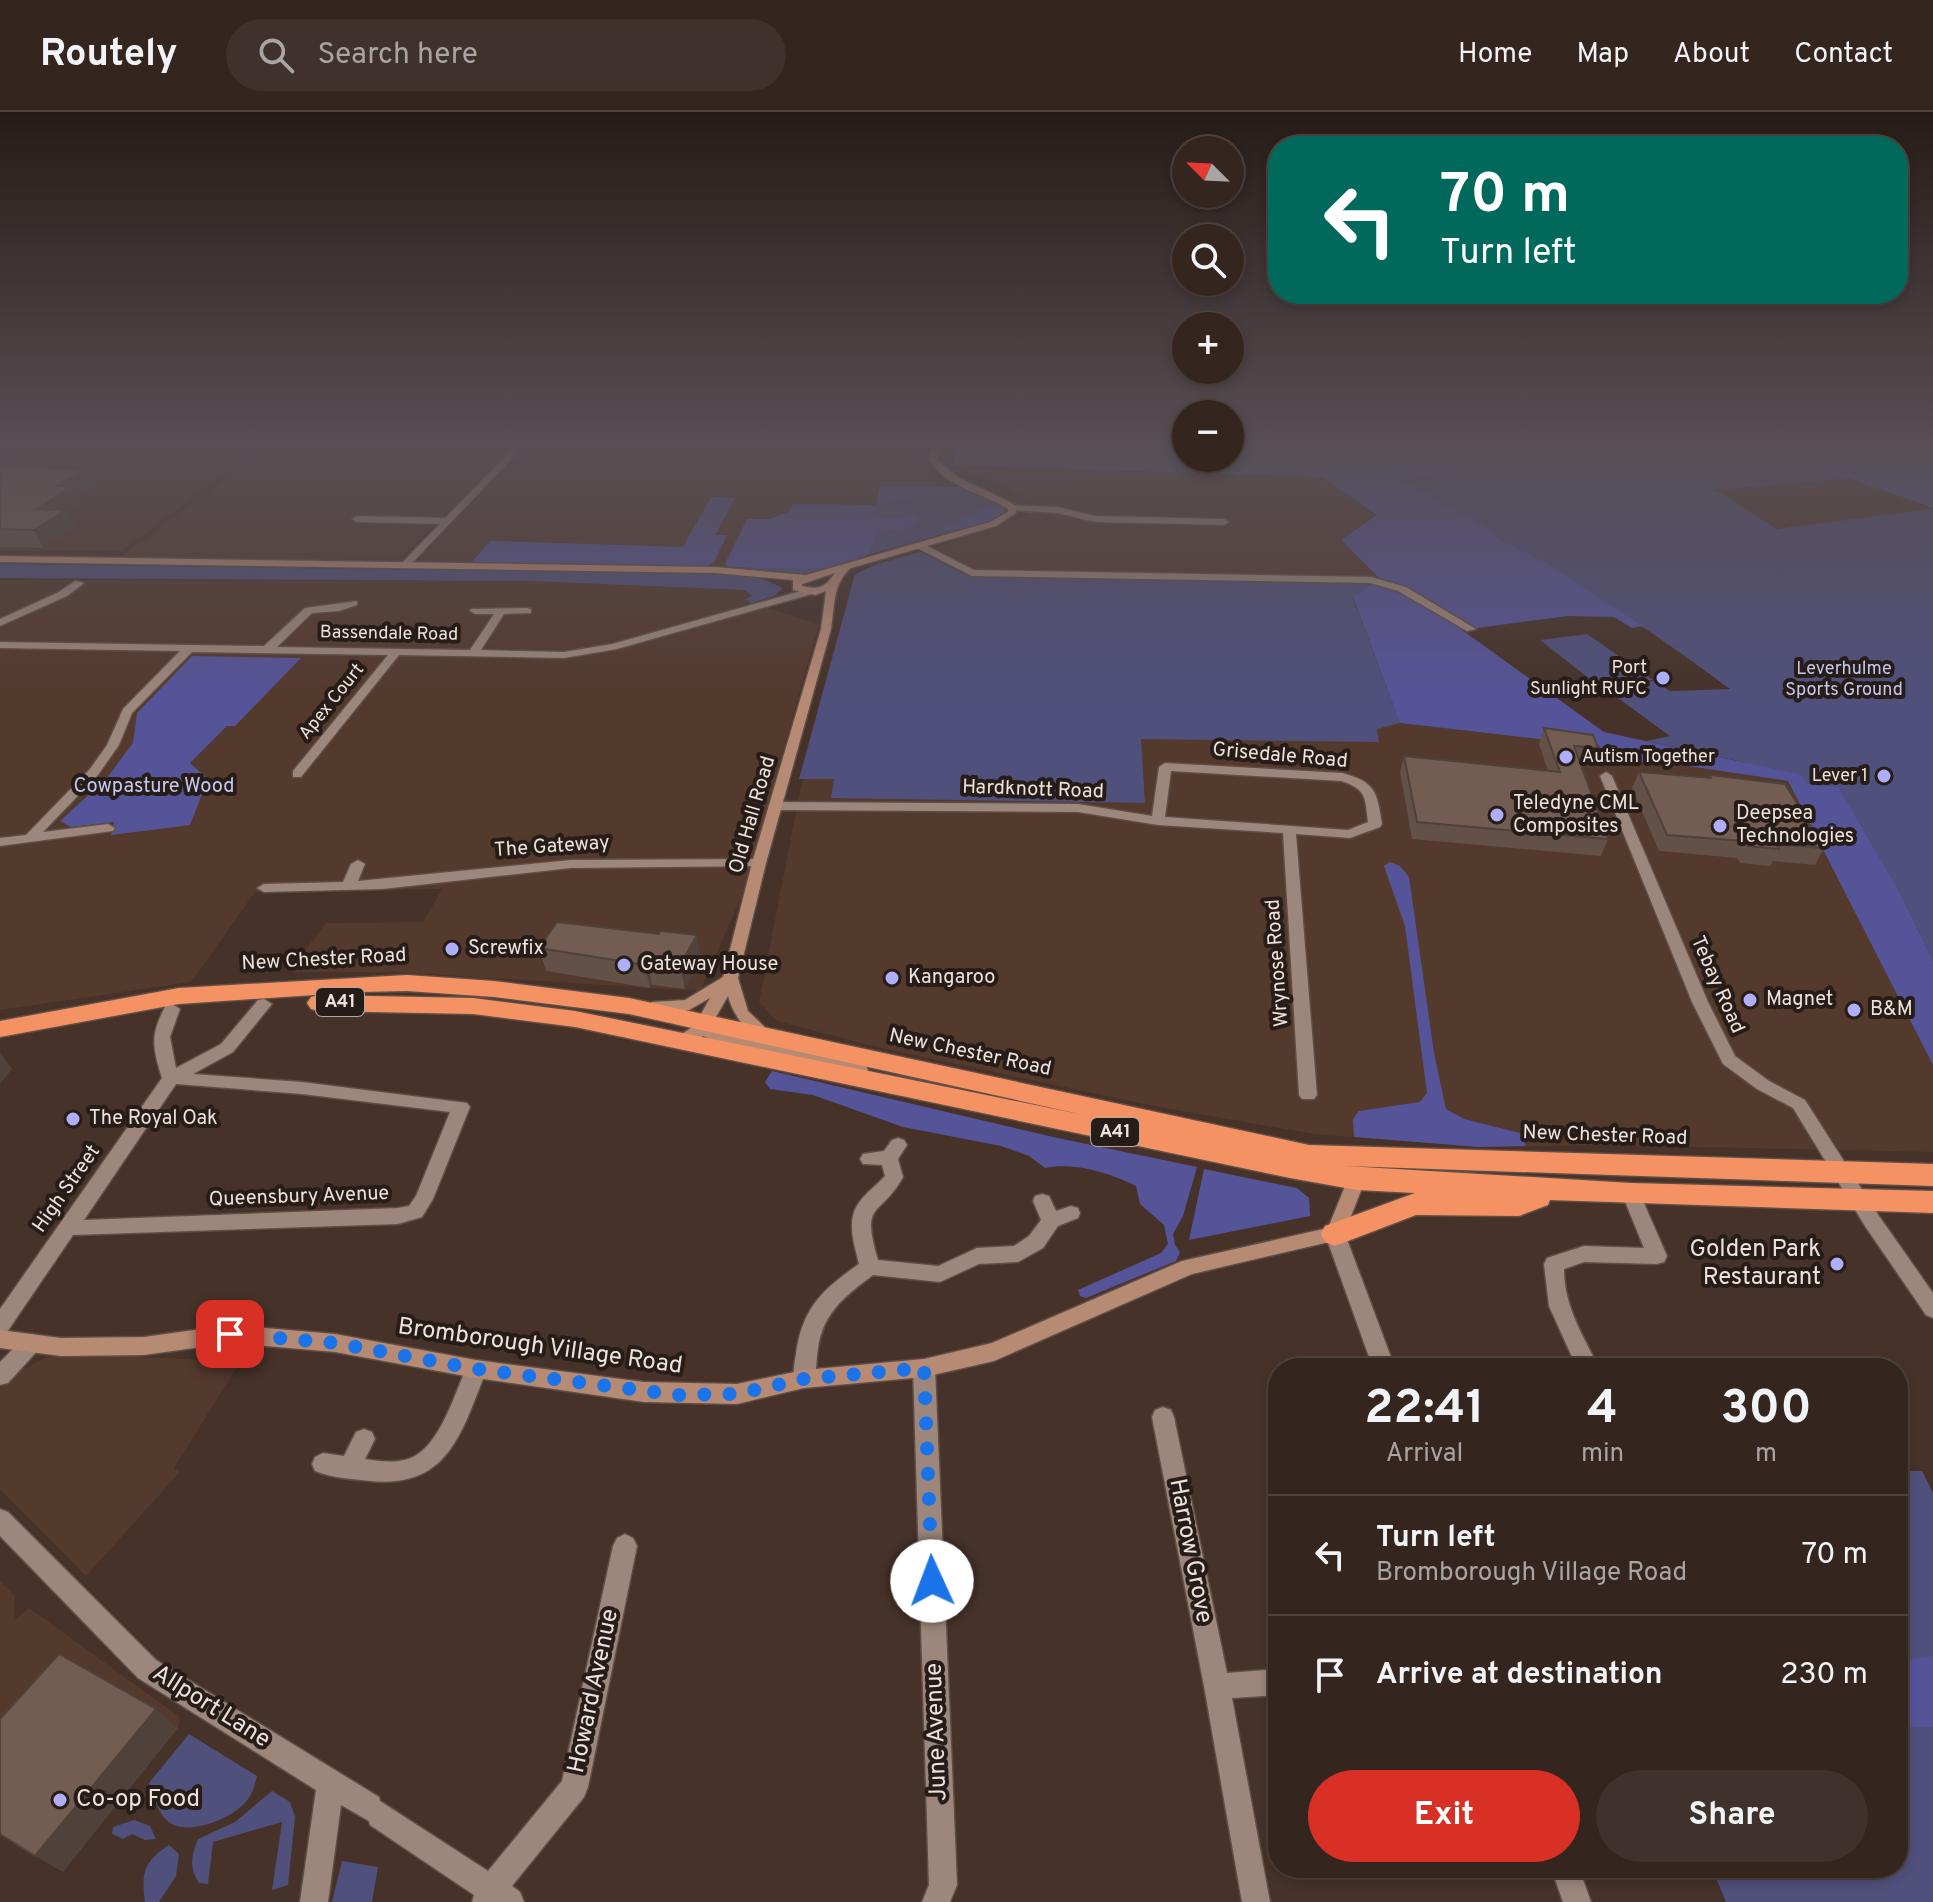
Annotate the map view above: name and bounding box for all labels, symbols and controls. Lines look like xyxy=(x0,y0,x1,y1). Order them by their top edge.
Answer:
search box xyxy=(226,19,786,91)
text: Routely xyxy=(40,31,178,80)
icon: search xyxy=(254,33,298,77)
text: Search here xyxy=(318,37,478,74)
text: Home xyxy=(1458,37,1532,73)
text: Map xyxy=(1576,37,1629,73)
text: About xyxy=(1673,37,1750,73)
text: Contact xyxy=(1794,37,1893,73)
north arrow xyxy=(1172,136,1244,208)
map controls xyxy=(1172,136,1244,472)
text: 70 m xyxy=(1440,162,1570,232)
icon: left xyxy=(1308,168,1412,272)
button: search xyxy=(1172,224,1244,296)
text: Turn left xyxy=(1440,231,1577,277)
button: + xyxy=(1172,312,1244,384)
button: − xyxy=(1172,400,1244,472)
street label: Bassendale Road xyxy=(320,621,458,647)
place label: Port Sunlight RUFC xyxy=(1530,657,1647,701)
park label: Leverhulme Sports Ground xyxy=(1785,658,1903,702)
street label: Apex Court xyxy=(294,659,370,745)
marker: Port Sunlight RUFC xyxy=(1654,669,1672,687)
street label: Grisedale Road xyxy=(1211,737,1349,775)
place label: Autism Together xyxy=(1582,746,1715,769)
marker: Autism Together xyxy=(1557,748,1575,766)
street label: Old Hall Road xyxy=(724,753,782,877)
place label: Lever 1 xyxy=(1812,765,1868,788)
marker: Lever 1 xyxy=(1875,767,1893,785)
park label: Cowpasture Wood xyxy=(74,774,234,800)
street label: Hardknott Road xyxy=(962,775,1104,805)
place label: Teledyne CML Composites xyxy=(1513,791,1639,840)
place label: Deepsea Technologies xyxy=(1736,801,1854,850)
marker: Teledyne CML Composites xyxy=(1488,806,1506,824)
marker: Deepsea Technologies xyxy=(1711,817,1729,835)
street label: The Gateway xyxy=(493,830,611,864)
street label: Wrynose Road xyxy=(1261,898,1295,1028)
street label: Tebay Road xyxy=(1684,932,1750,1038)
place label: Screwfix xyxy=(468,936,544,962)
marker: Screwfix xyxy=(443,940,461,958)
street label: New Chester Road xyxy=(241,943,407,977)
place label: Gateway House xyxy=(640,952,778,978)
marker: Gateway House xyxy=(615,956,633,974)
place label: Kangaroo xyxy=(908,965,995,991)
marker: Kangaroo xyxy=(883,969,901,987)
place label: Magnet xyxy=(1766,987,1833,1013)
road number: A41 xyxy=(316,988,364,1016)
marker: Magnet xyxy=(1741,991,1759,1009)
place label: B&M xyxy=(1870,997,1913,1023)
marker: B&M xyxy=(1845,1001,1863,1019)
street label: New Chester Road xyxy=(887,1023,1053,1083)
place label: The Royal Oak xyxy=(89,1106,218,1132)
marker: The Royal Oak xyxy=(64,1110,82,1128)
road number: A41 xyxy=(1091,1118,1139,1146)
street label: New Chester Road xyxy=(1522,1120,1688,1152)
street label: High Street xyxy=(27,1140,107,1238)
street label: Queensbury Avenue xyxy=(208,1181,390,1213)
place label: Golden Park Restaurant xyxy=(1689,1235,1821,1293)
marker: Golden Park Restaurant xyxy=(1828,1255,1846,1273)
pin xyxy=(196,1300,264,1368)
icon: arrive xyxy=(208,1312,252,1356)
street label: Bromborough Village Road xyxy=(396,1312,684,1382)
text: 22:41 xyxy=(1364,1380,1485,1440)
text: 4 xyxy=(1587,1380,1618,1440)
text: 300 xyxy=(1720,1380,1812,1440)
text: Arrival xyxy=(1386,1438,1463,1471)
text: min xyxy=(1581,1438,1624,1471)
text: m xyxy=(1755,1438,1777,1471)
street label: Harrow Grove xyxy=(1161,1476,1219,1626)
text: Turn left xyxy=(1376,1520,1496,1557)
icon: left xyxy=(1308,1533,1352,1577)
text: 70 m xyxy=(1802,1537,1868,1574)
position arrow xyxy=(890,1539,974,1623)
text: Bromborough Village Road xyxy=(1376,1557,1687,1590)
street label: Howard Avenue xyxy=(562,1606,626,1776)
icon: arrive xyxy=(1308,1653,1352,1697)
text: Arrive at destination xyxy=(1376,1657,1662,1694)
text: 230 m xyxy=(1780,1657,1868,1694)
street label: Allport Lane xyxy=(146,1659,276,1755)
street label: June Avenue xyxy=(920,1662,954,1802)
button: Exit xyxy=(1308,1770,1580,1862)
button: Share xyxy=(1596,1770,1868,1862)
place label: Co-op Food xyxy=(76,1785,200,1815)
marker: Co-op Food xyxy=(51,1791,69,1809)

